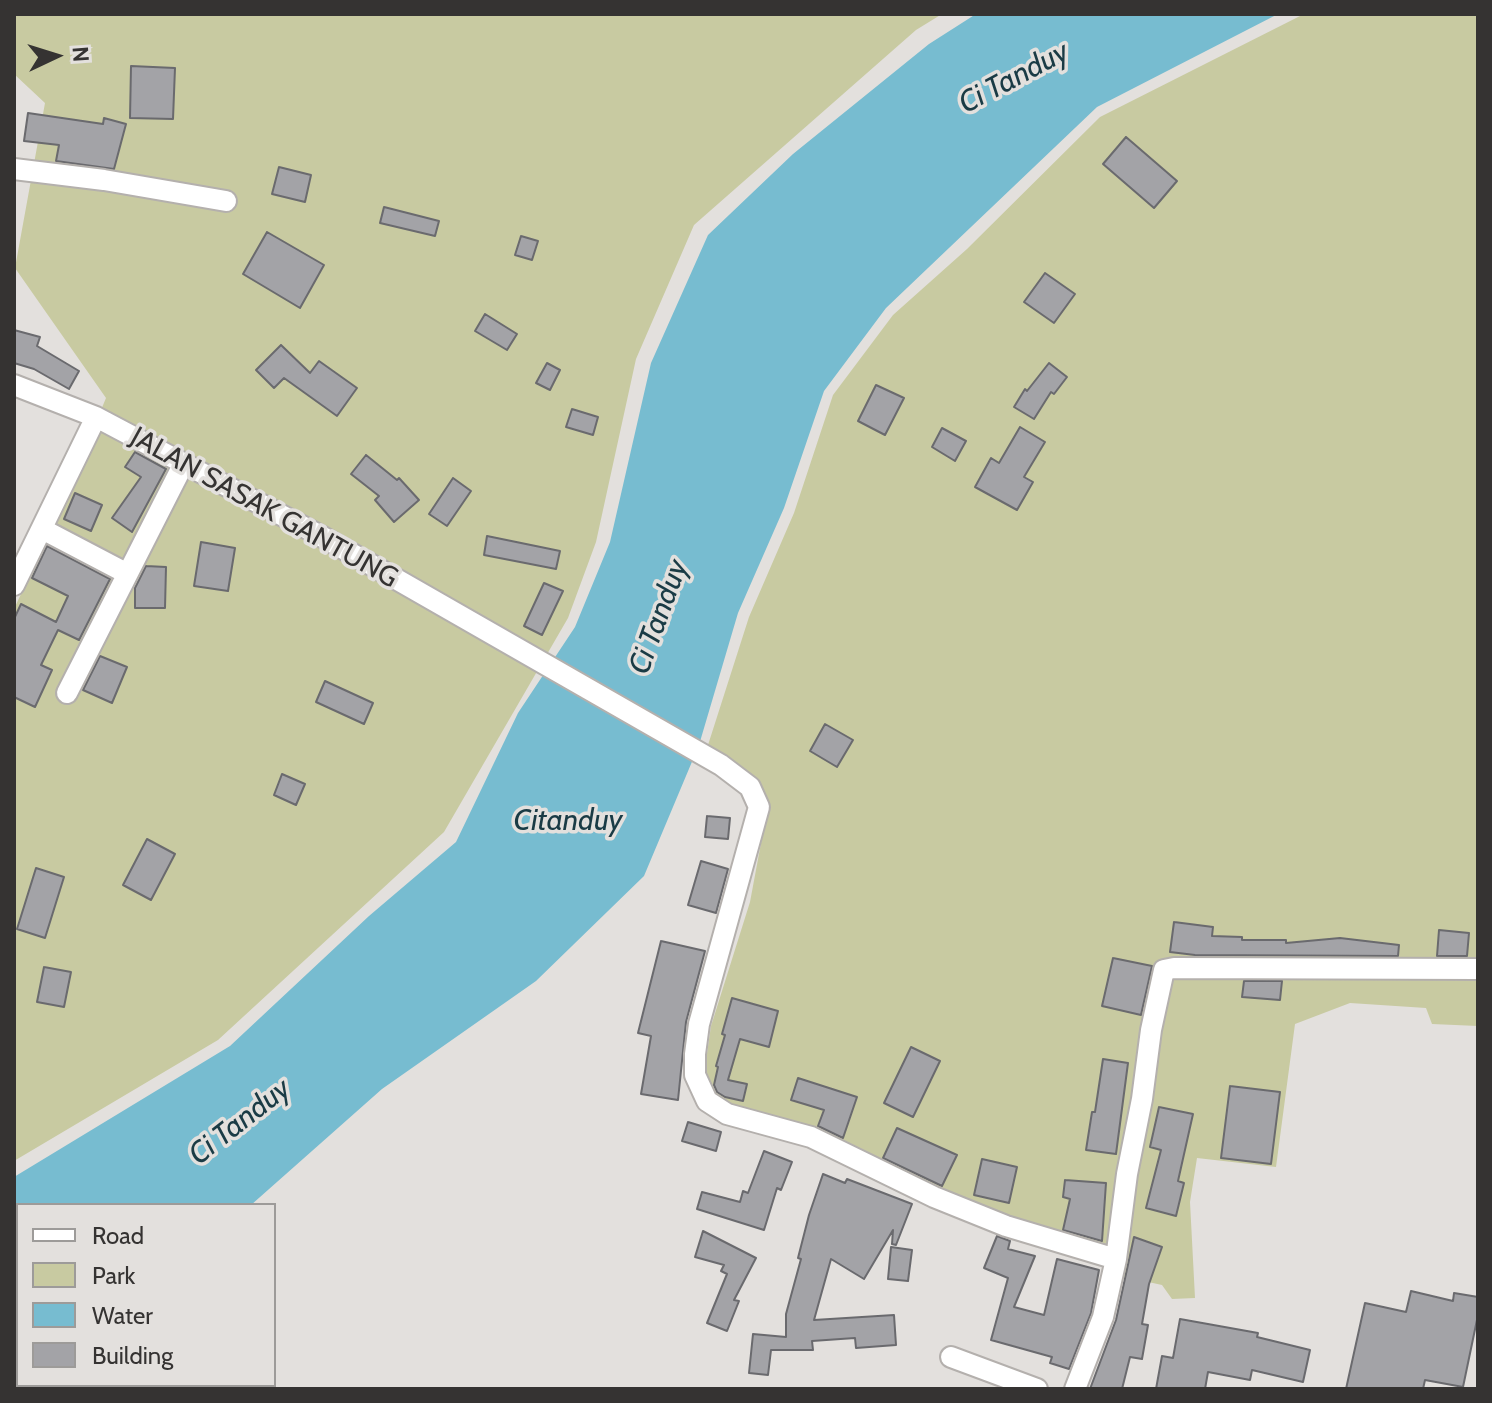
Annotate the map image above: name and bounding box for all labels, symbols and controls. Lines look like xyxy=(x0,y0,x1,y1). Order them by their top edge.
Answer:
north arrow xyxy=(16,16,96,96)
water label: Ci Tanduy xyxy=(953,34,1075,122)
text: N xyxy=(66,46,94,63)
street label: JALAN SASAK GANTUNG xyxy=(124,420,404,596)
water label: Ci Tanduy xyxy=(622,555,696,679)
water label: Citanduy xyxy=(514,803,622,839)
water label: Ci Tanduy xyxy=(182,1071,298,1173)
legend xyxy=(16,1203,276,1387)
text: Road xyxy=(92,1221,144,1250)
text: Park xyxy=(92,1261,135,1290)
text: Water xyxy=(92,1301,153,1330)
text: Building xyxy=(92,1341,173,1370)

